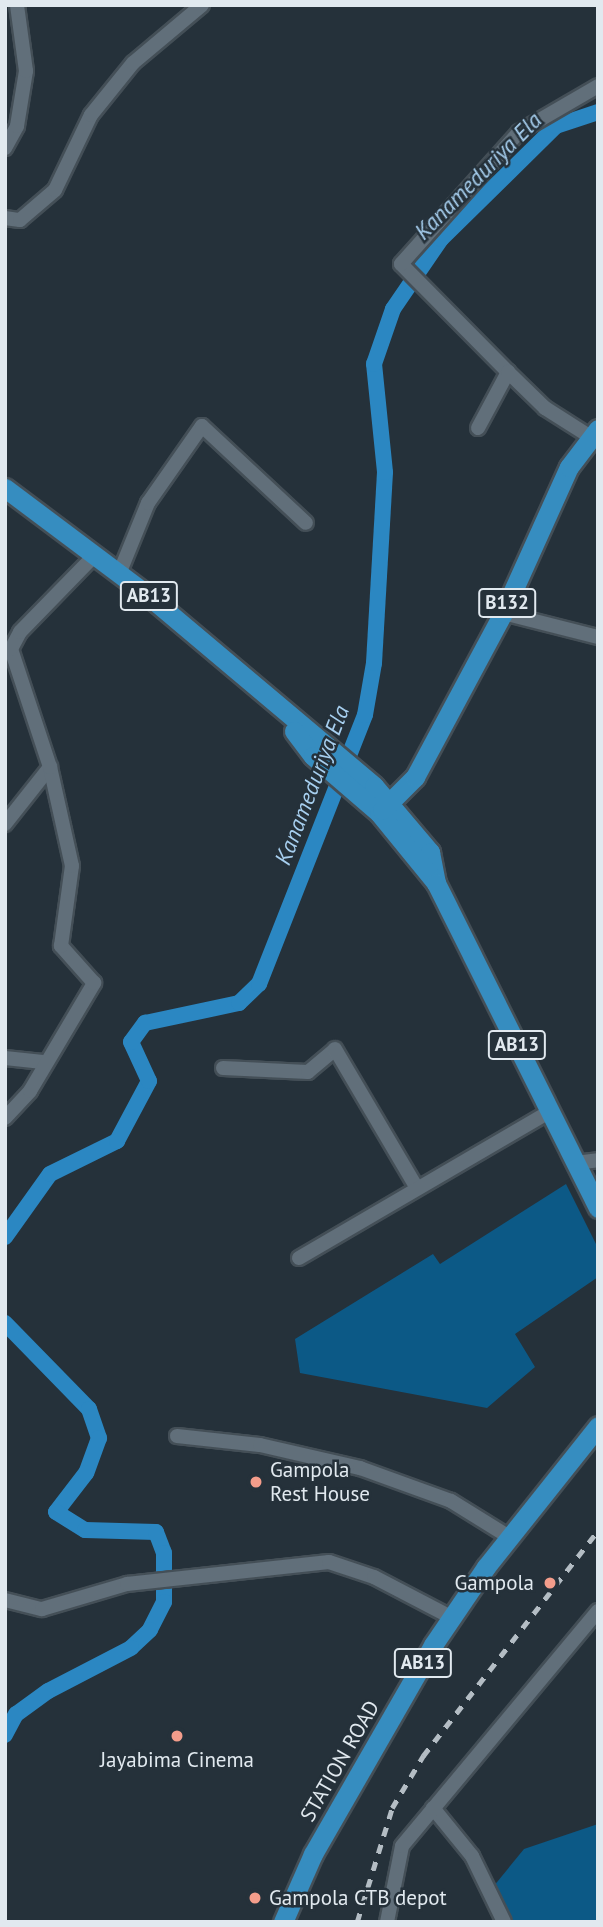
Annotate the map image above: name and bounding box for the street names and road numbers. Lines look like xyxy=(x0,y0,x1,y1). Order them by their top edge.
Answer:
road number: AB13 xyxy=(119,580,179,611)
road number: B132 xyxy=(477,588,537,618)
road number: AB13 xyxy=(487,1030,547,1060)
road number: AB13 xyxy=(393,1648,453,1679)
street label: STATION ROAD xyxy=(295,1696,385,1826)

